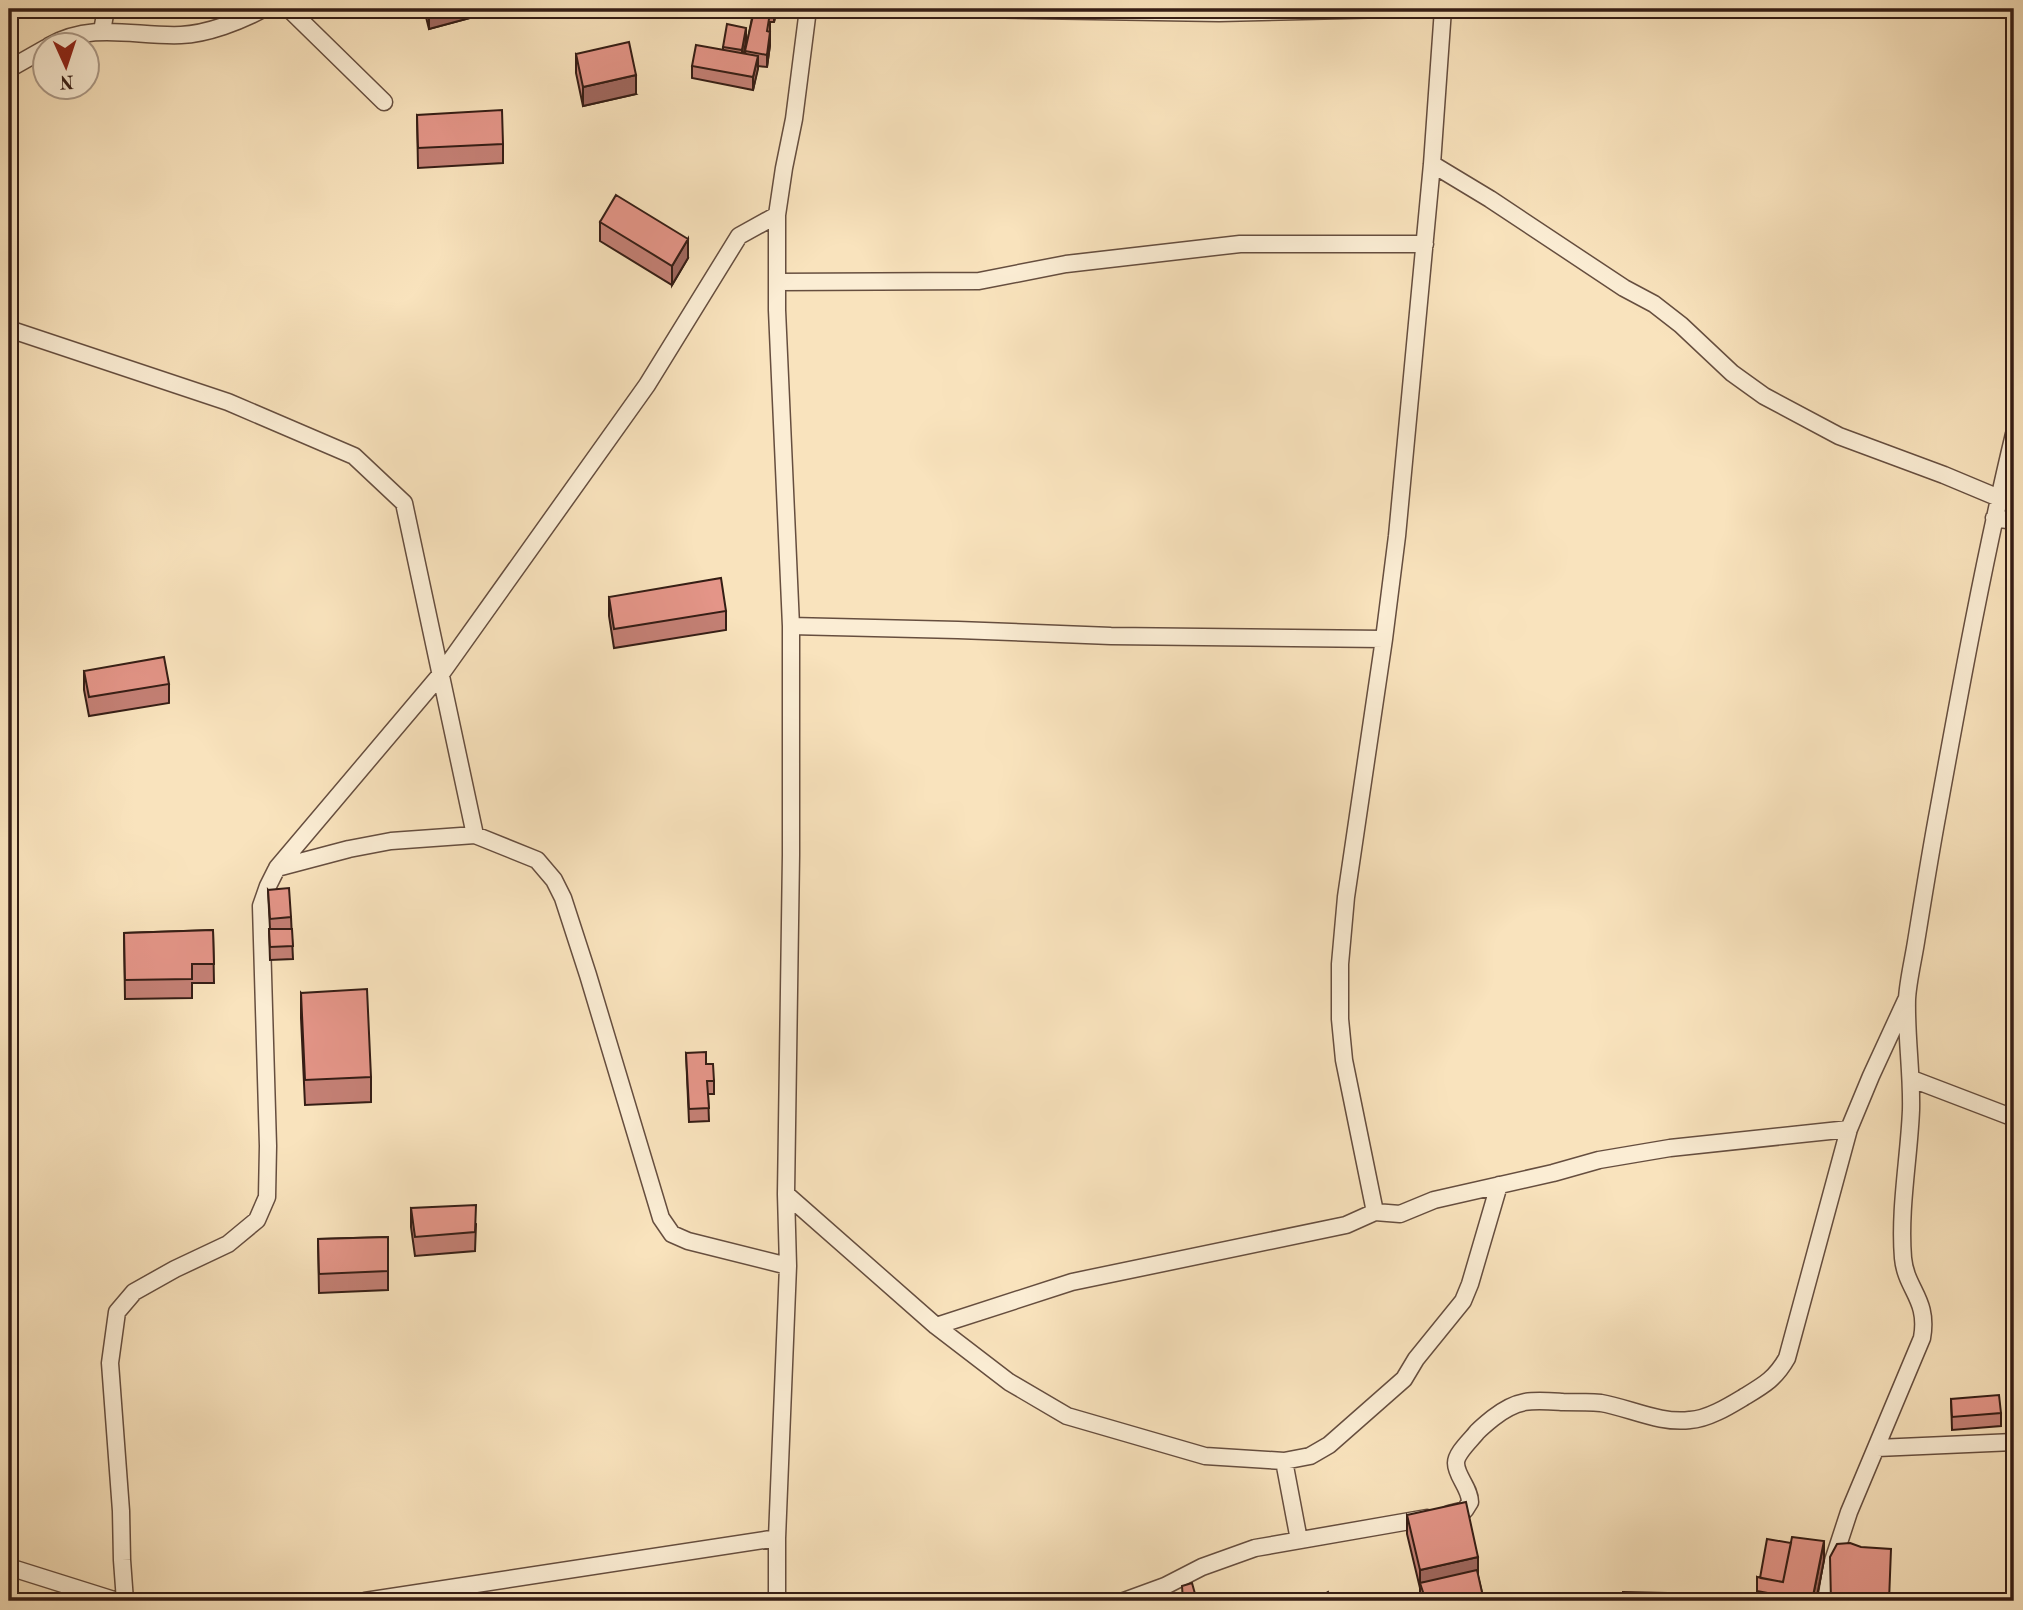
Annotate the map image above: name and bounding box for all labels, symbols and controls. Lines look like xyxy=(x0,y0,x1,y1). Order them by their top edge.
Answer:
north arrow xyxy=(32,32,102,102)
text: N xyxy=(59,71,75,90)

